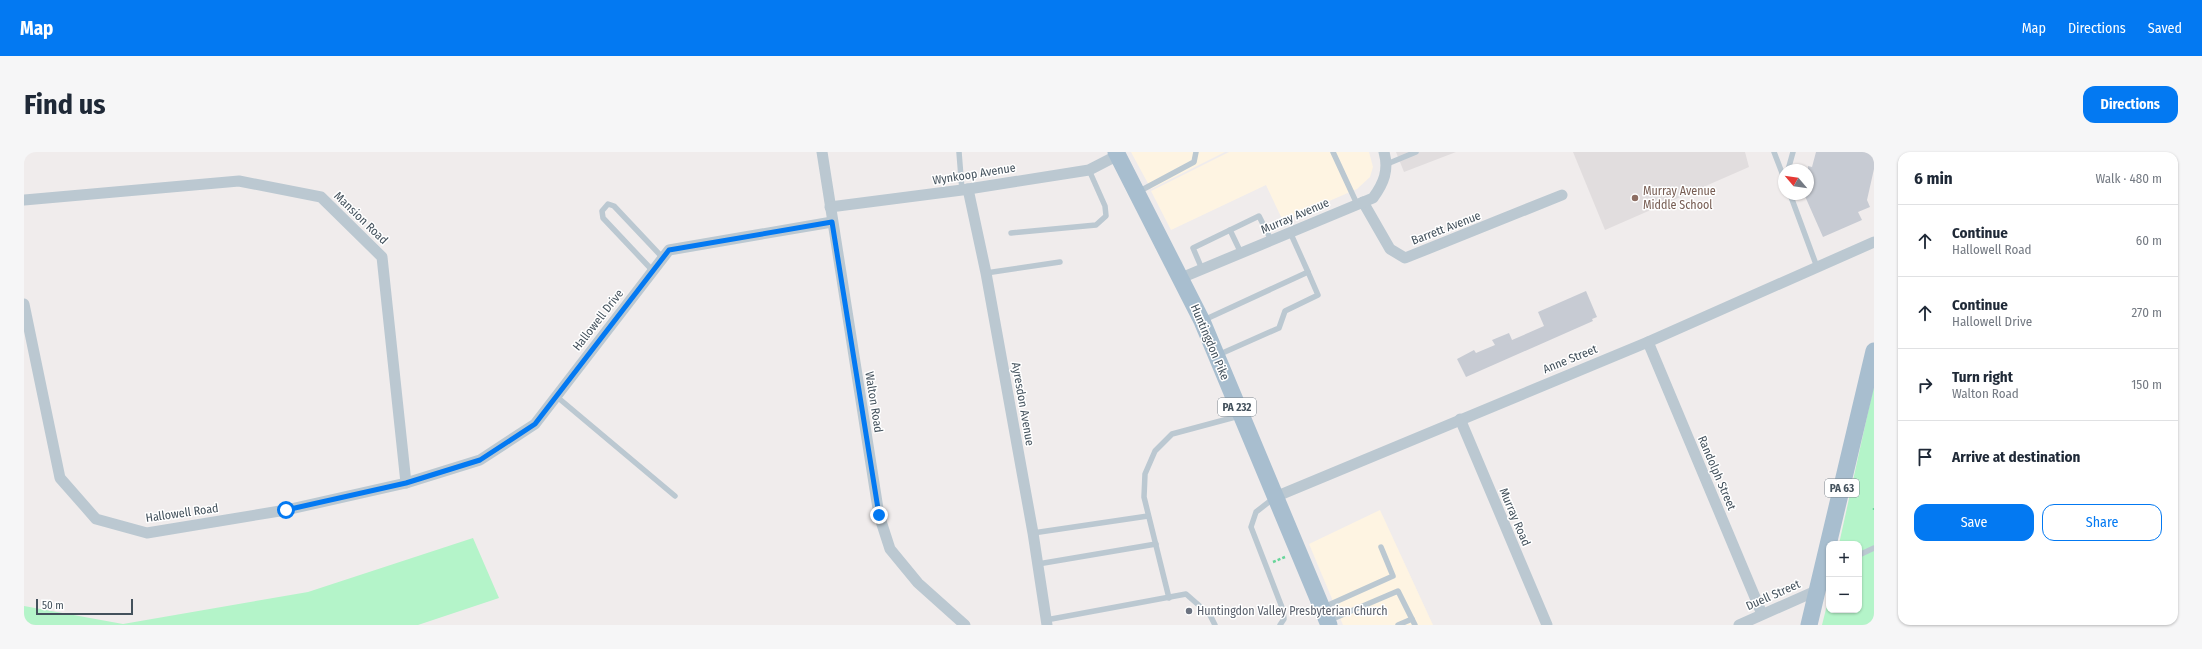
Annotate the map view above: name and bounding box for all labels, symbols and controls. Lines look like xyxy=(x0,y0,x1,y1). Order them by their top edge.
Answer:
text: Map xyxy=(20,17,53,40)
text: Map xyxy=(2022,20,2046,37)
text: Directions xyxy=(2068,20,2126,37)
text: Saved xyxy=(2148,20,2182,37)
button: Directions xyxy=(2083,86,2178,123)
text: Find us xyxy=(24,88,106,121)
street label: Wynkoop Avenue xyxy=(931,161,1017,187)
north arrow xyxy=(1778,164,1814,200)
text: 6 min xyxy=(1914,168,1953,189)
text: Walk · 480 m xyxy=(2095,171,2162,186)
place label: Murray Avenue Middle School xyxy=(1643,184,1716,212)
street label: Mansion Road xyxy=(331,189,391,247)
marker: Murray Avenue Middle School xyxy=(1630,193,1640,203)
street label: Murray Avenue xyxy=(1259,195,1331,237)
street label: Barrett Avenue xyxy=(1409,208,1483,248)
text: Continue xyxy=(1952,224,2008,242)
icon: ahead xyxy=(1914,230,1936,252)
text: 60 m xyxy=(2136,233,2162,248)
text: Hallowell Road xyxy=(1952,242,2032,257)
street label: Hallowell Drive xyxy=(570,286,626,353)
text: Continue xyxy=(1952,296,2008,314)
street label: Huntingdon Pike xyxy=(1188,302,1232,382)
icon: ahead xyxy=(1914,302,1936,324)
text: 270 m xyxy=(2131,305,2162,320)
text: Hallowell Drive xyxy=(1952,314,2032,329)
street label: Anne Street xyxy=(1541,342,1599,376)
street label: Ayresdon Avenue xyxy=(1009,361,1037,447)
text: Turn right xyxy=(1952,368,2013,386)
street label: Walton Road xyxy=(862,370,886,434)
icon: right xyxy=(1914,374,1936,396)
text: 150 m xyxy=(2131,377,2162,392)
text: Walton Road xyxy=(1952,386,2019,401)
road number: PA 232 xyxy=(1218,398,1256,416)
street label: Randolph Street xyxy=(1695,434,1739,512)
icon: arrive xyxy=(1914,446,1936,468)
text: Arrive at destination xyxy=(1952,448,2080,466)
road number: PA 63 xyxy=(1825,479,1859,497)
street label: Murray Road xyxy=(1497,486,1533,548)
street label: Hallowell Road xyxy=(145,501,219,525)
route start xyxy=(277,501,295,519)
button: Save xyxy=(1914,504,2034,541)
button: Share xyxy=(2042,504,2162,541)
route end xyxy=(870,506,888,524)
map controls xyxy=(1826,541,1862,613)
button: + xyxy=(1826,541,1862,577)
street label: Duell Street xyxy=(1744,577,1802,613)
button: − xyxy=(1826,577,1862,613)
scale bar xyxy=(36,597,133,616)
text: 50 m xyxy=(42,599,64,612)
place label: Huntingdon Valley Presbyterian Church xyxy=(1197,604,1388,618)
marker: Huntingdon Valley Presbyterian Church xyxy=(1184,606,1194,616)

